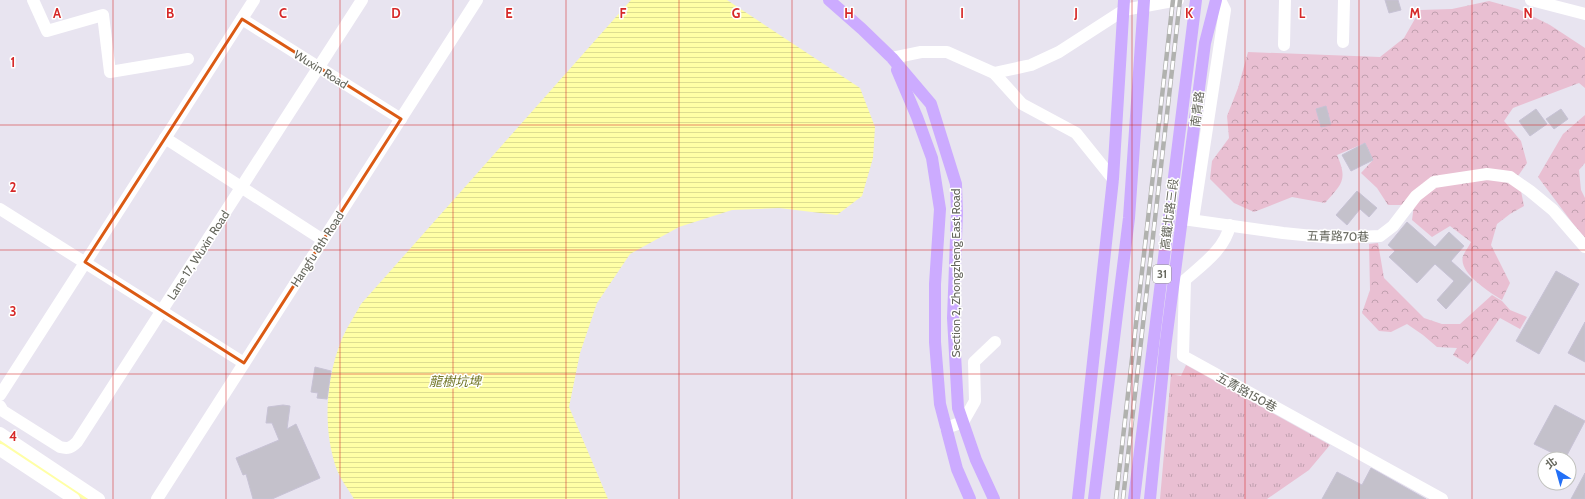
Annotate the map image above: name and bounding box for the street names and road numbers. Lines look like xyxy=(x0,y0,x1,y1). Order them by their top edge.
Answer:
street label: Wuxin Road xyxy=(291,46,351,92)
street label: 南青路 xyxy=(1187,90,1207,128)
street label: 高鐵北路三段 xyxy=(1157,177,1181,251)
street label: Section 2, Zhongzheng East Road xyxy=(948,189,963,358)
street label: Lane 17, Wuxin Road xyxy=(164,208,232,302)
street label: Hangfu 8th Road xyxy=(287,209,347,289)
street label: 五青路70巷 xyxy=(1307,228,1369,244)
road number: 31 xyxy=(1153,265,1171,283)
street label: 五青路150巷 xyxy=(1214,369,1280,415)

